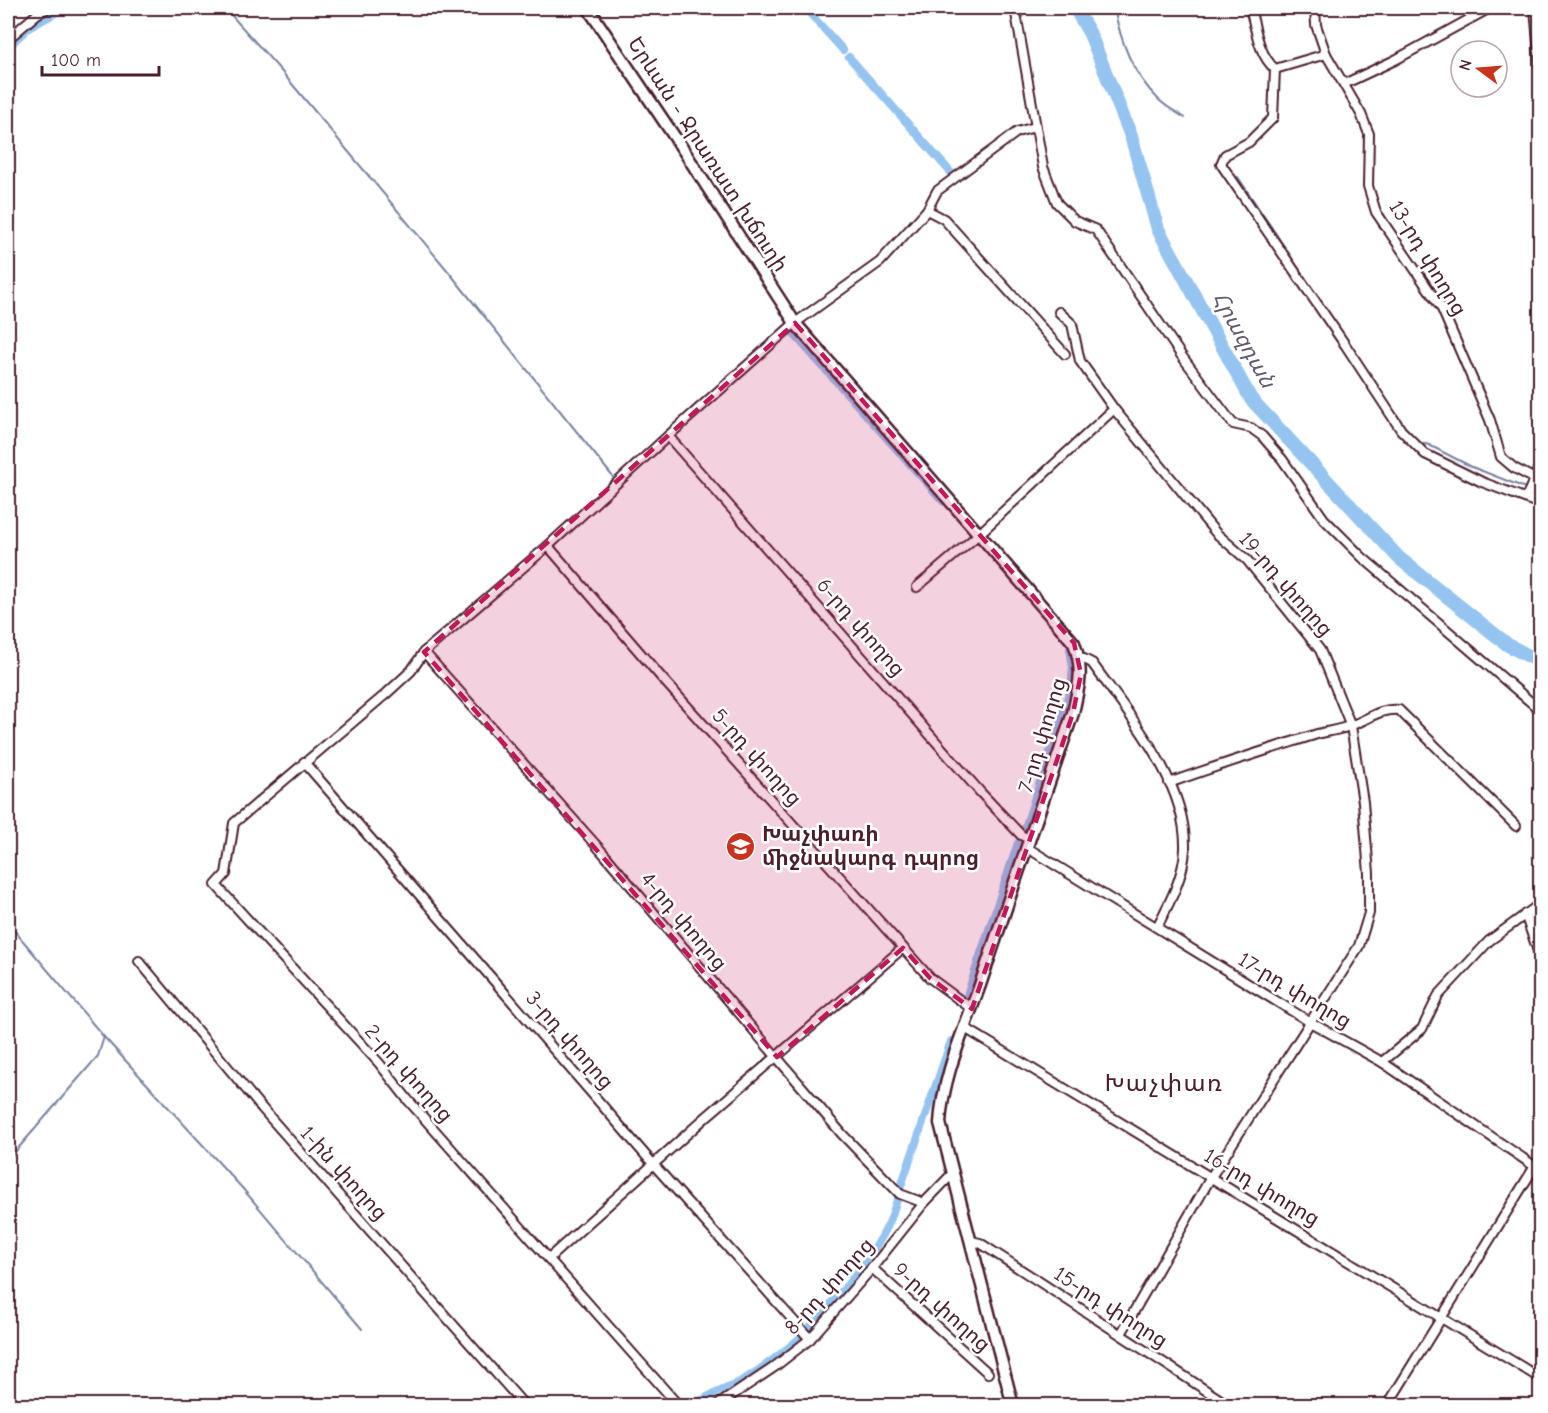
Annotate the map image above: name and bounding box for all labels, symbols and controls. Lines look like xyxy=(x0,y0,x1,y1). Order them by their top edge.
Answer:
street label: Երևան - Ջրառատ խճուղի xyxy=(623,32,793,276)
scale bar xyxy=(42,39,159,77)
north arrow xyxy=(1449,39,1509,99)
text: 100 m xyxy=(51,50,101,71)
text: N xyxy=(1455,58,1476,73)
street label: 13-րդ փողոց xyxy=(1384,196,1472,320)
water label: Հրազդան xyxy=(1207,288,1281,393)
street label: 19-րդ փողոց xyxy=(1234,527,1338,641)
street label: 6-րդ փողոց xyxy=(812,573,910,681)
street label: 7-րդ փողոց xyxy=(1013,675,1071,795)
street label: 5-րդ փողոց xyxy=(707,704,807,810)
place label: Խաչփառի միջնակարգ դպրոց xyxy=(762,822,979,870)
school or university icon: Խաչփառի միջնակարգ դպրոց xyxy=(725,830,757,862)
street label: 4-րդ փողոց xyxy=(636,867,732,975)
street label: 17-րդ փողոց xyxy=(1234,947,1356,1033)
street label: 3-րդ փողոց xyxy=(521,986,619,1094)
street label: 2-րդ փողոց xyxy=(360,1019,458,1127)
district label: Խաչփառ xyxy=(1105,1069,1223,1097)
street label: 1-ին փողոց xyxy=(296,1121,392,1225)
street label: 16-րդ փողոց xyxy=(1200,1143,1324,1231)
street label: 8-րդ փողոց xyxy=(779,1233,879,1339)
street label: 9-րդ փողոց xyxy=(889,1257,995,1357)
street label: 15-րդ փողոց xyxy=(1050,1261,1172,1353)

